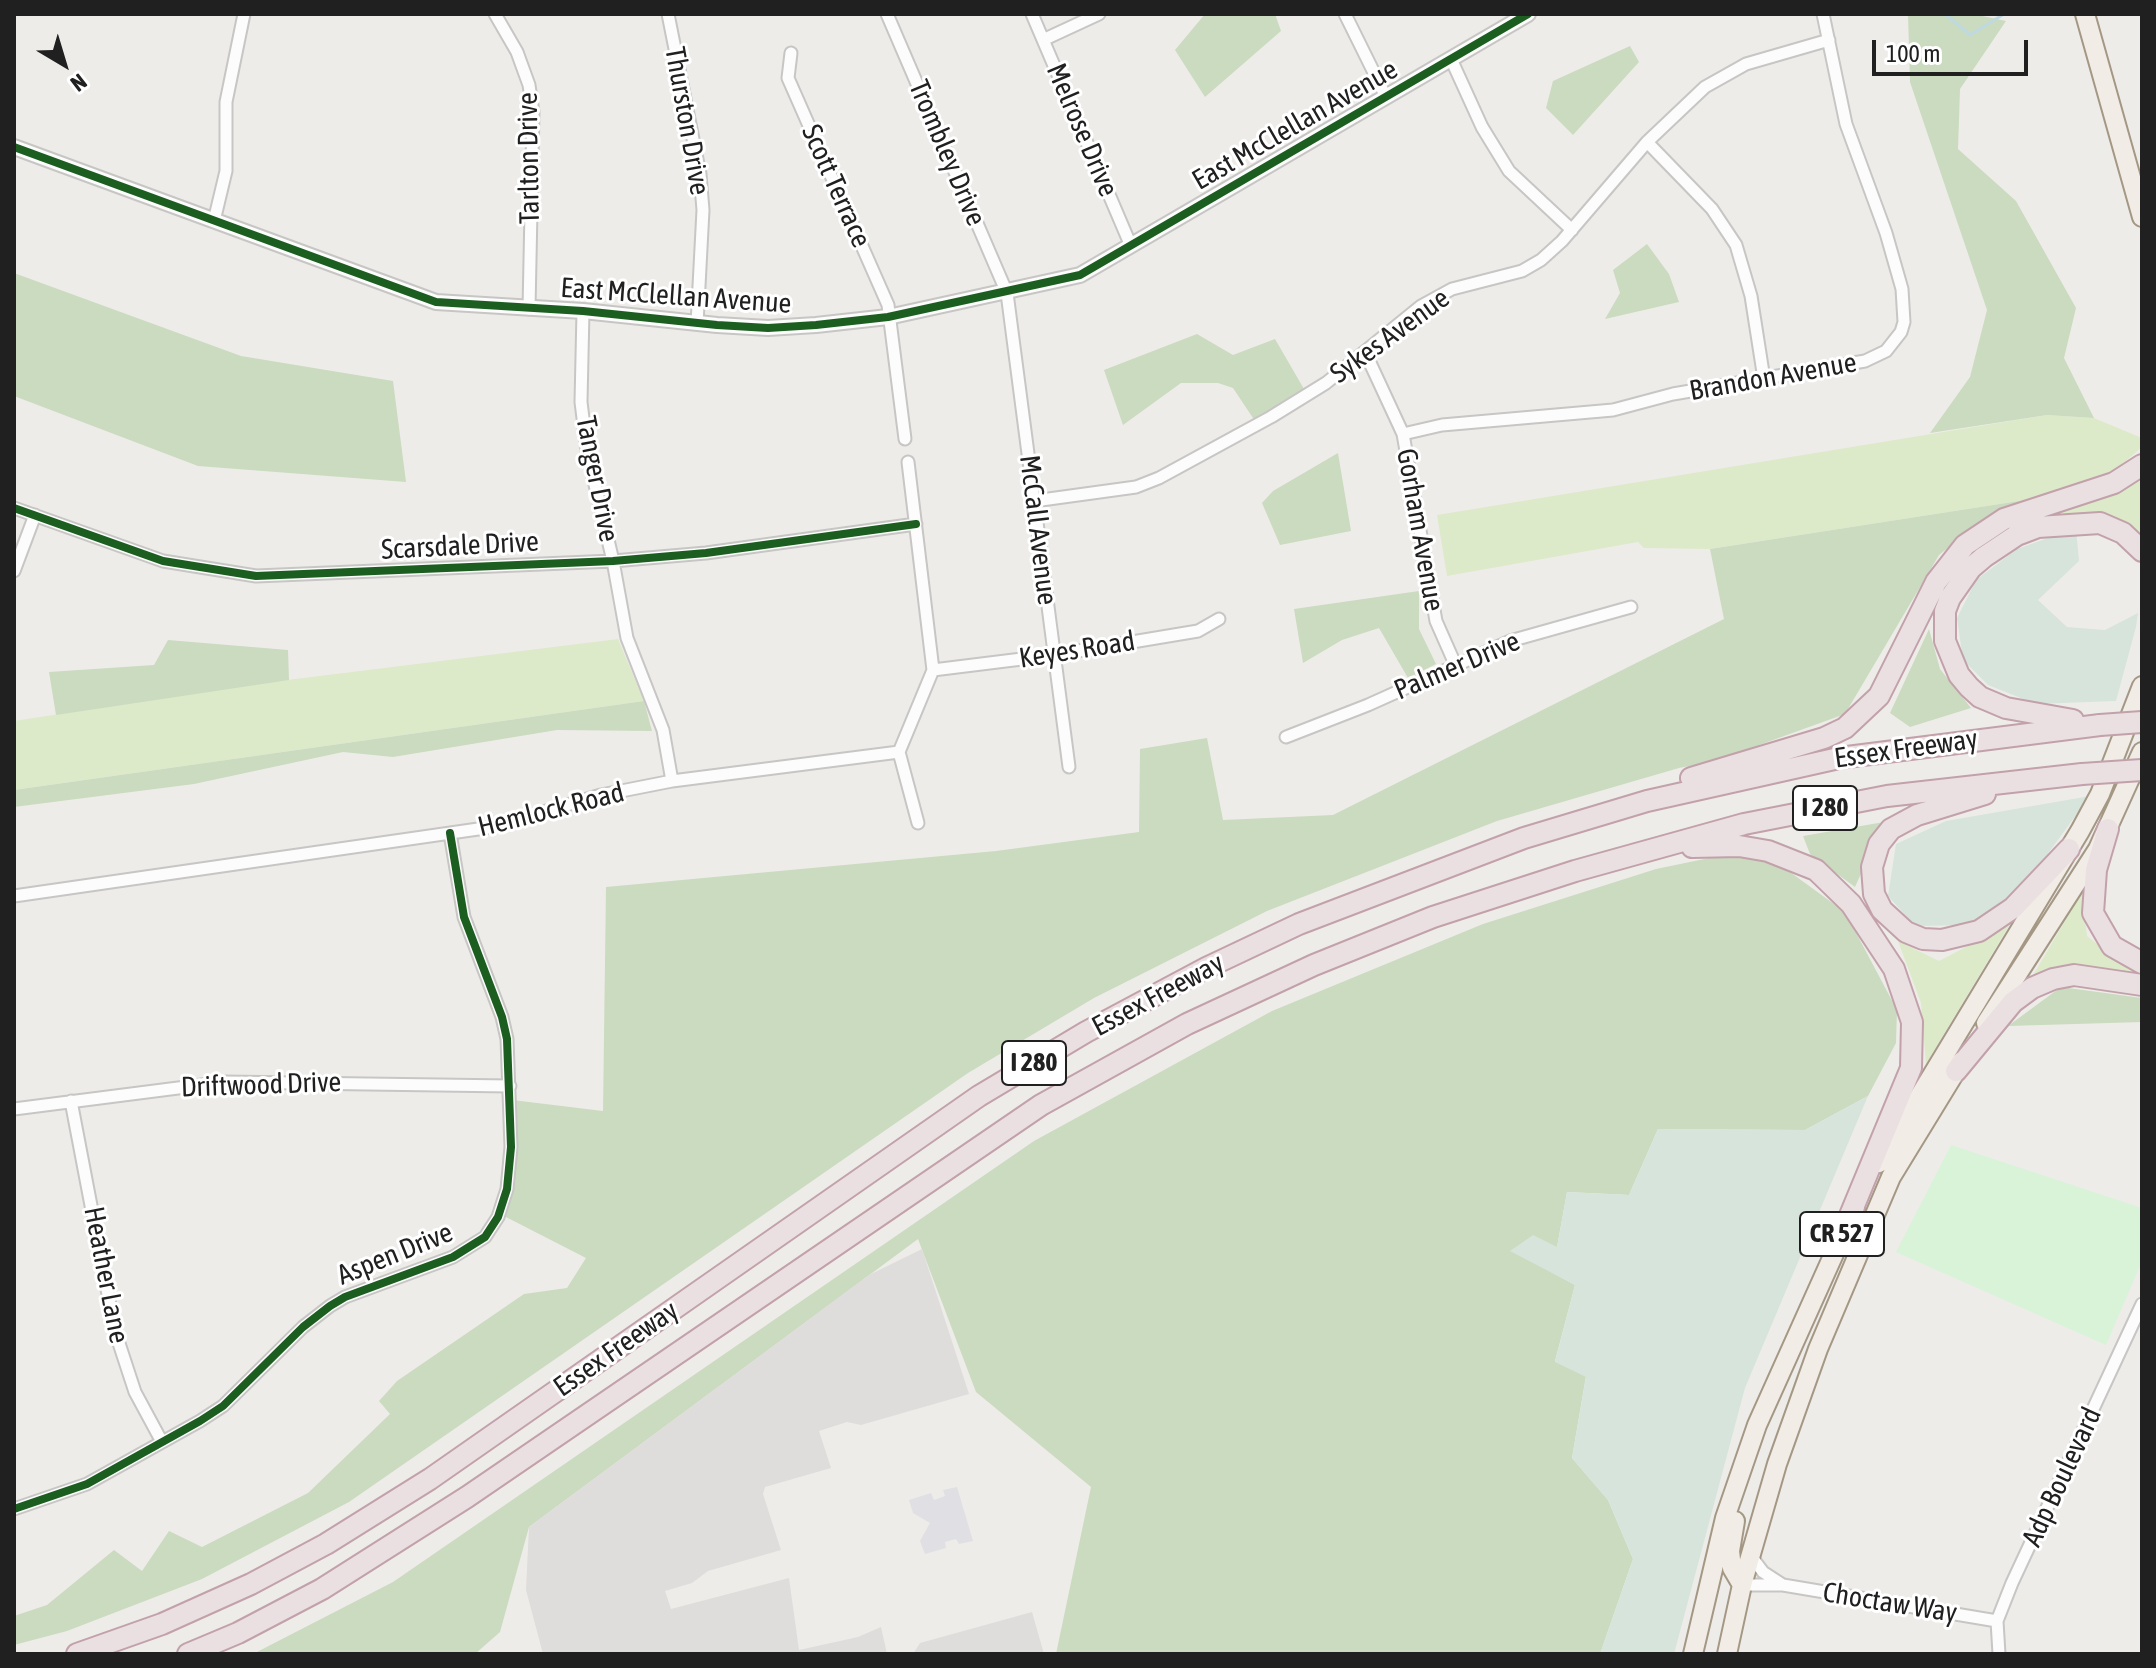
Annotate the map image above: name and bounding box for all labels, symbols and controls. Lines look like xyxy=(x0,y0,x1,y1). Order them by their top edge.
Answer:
north arrow xyxy=(24,24,104,104)
scale bar xyxy=(1876,24,2032,74)
text: 100 m xyxy=(1886,40,1940,67)
street label: Thurston Drive xyxy=(657,44,717,198)
street label: East McClellan Avenue xyxy=(1187,53,1403,197)
street label: Melrose Drive xyxy=(1039,58,1125,202)
text: N xyxy=(66,69,92,97)
street label: Trombley Drive xyxy=(901,75,993,231)
street label: Tarlton Drive xyxy=(511,92,547,224)
street label: Scott Terrace xyxy=(794,120,878,252)
street label: East McClellan Avenue xyxy=(560,271,792,321)
street label: Sykes Avenue xyxy=(1324,282,1456,390)
street label: Brandon Avenue xyxy=(1687,346,1859,408)
street label: Tanger Drive xyxy=(568,413,626,545)
street label: Gorham Avenue xyxy=(1389,446,1451,614)
street label: McCall Avenue xyxy=(1012,453,1064,607)
street label: Scarsdale Drive xyxy=(380,525,540,567)
street label: Keyes Road xyxy=(1017,624,1137,676)
street label: Palmer Drive xyxy=(1389,625,1525,707)
street label: Essex Freeway xyxy=(1832,722,1980,776)
street label: Hemlock Road xyxy=(474,776,628,844)
road number: I 280 xyxy=(1793,786,1857,830)
street label: Essex Freeway xyxy=(1086,946,1230,1044)
road number: I 280 xyxy=(1002,1041,1066,1085)
street label: Driftwood Drive xyxy=(180,1065,342,1105)
street label: Heather Lane xyxy=(76,1204,136,1346)
road number: CR 527 xyxy=(1800,1212,1884,1256)
street label: Aspen Drive xyxy=(332,1216,458,1292)
street label: Essex Freeway xyxy=(547,1294,685,1404)
street label: Adp Boulevard xyxy=(2015,1402,2109,1552)
street label: Choctaw Way xyxy=(1821,1576,1959,1630)

